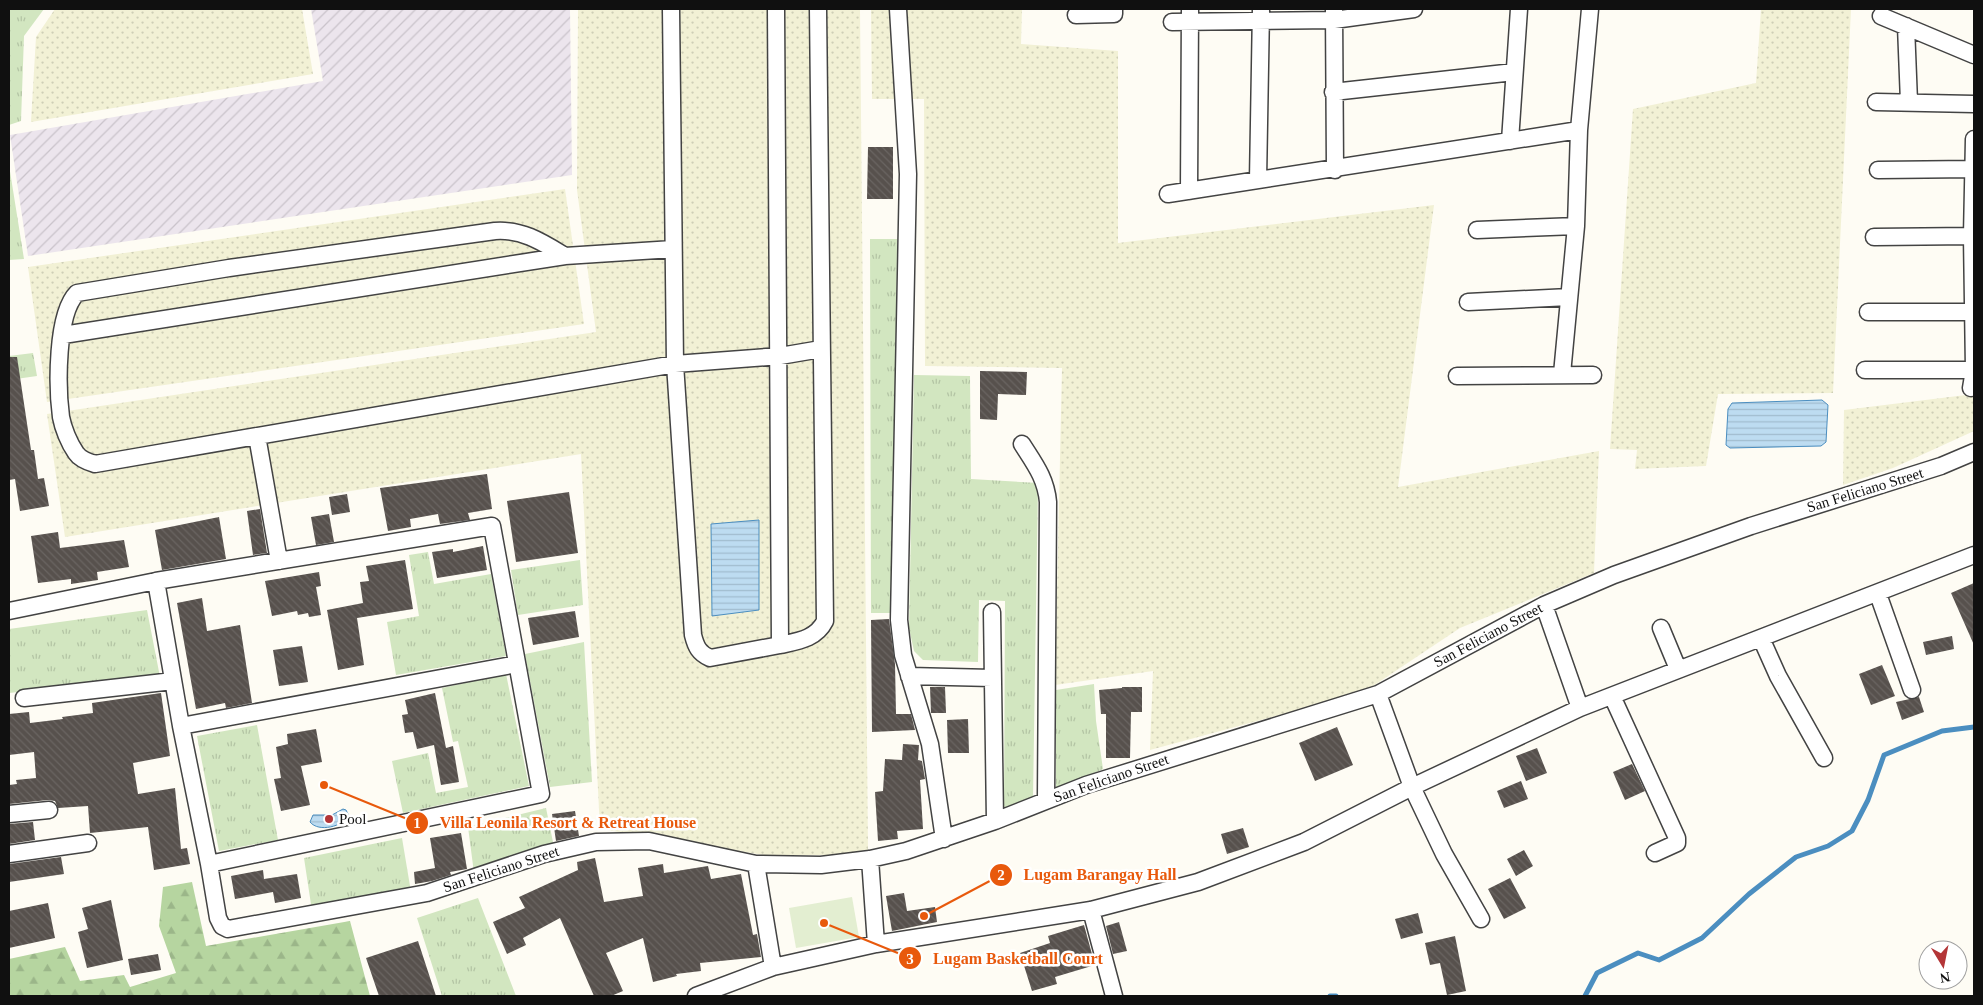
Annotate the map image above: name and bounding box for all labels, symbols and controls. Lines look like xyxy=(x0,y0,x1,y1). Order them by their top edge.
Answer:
street label: San Feliciano Street xyxy=(1805,464,1926,515)
street label: San Feliciano Street xyxy=(1431,599,1546,670)
street label: San Feliciano Street xyxy=(1051,751,1172,805)
callout: Villa Leonila Resort & Retreat House xyxy=(404,807,706,838)
place label: Pool xyxy=(339,811,367,827)
marker: Pool xyxy=(323,813,335,825)
text: Villa Leonila Resort & Retreat House xyxy=(440,814,696,831)
text: 1 xyxy=(413,815,421,831)
street label: San Feliciano Street xyxy=(441,842,562,895)
callout: Lugam Barangay Hall xyxy=(989,859,1186,890)
text: Lugam Barangay Hall xyxy=(1024,866,1177,884)
text: 2 xyxy=(997,867,1005,883)
north arrow xyxy=(1918,940,1968,990)
callout: Lugam Basketball Court xyxy=(898,943,1112,974)
text: Lugam Basketball Court xyxy=(933,950,1104,968)
text: 3 xyxy=(906,951,914,967)
text: N xyxy=(1939,969,1951,986)

